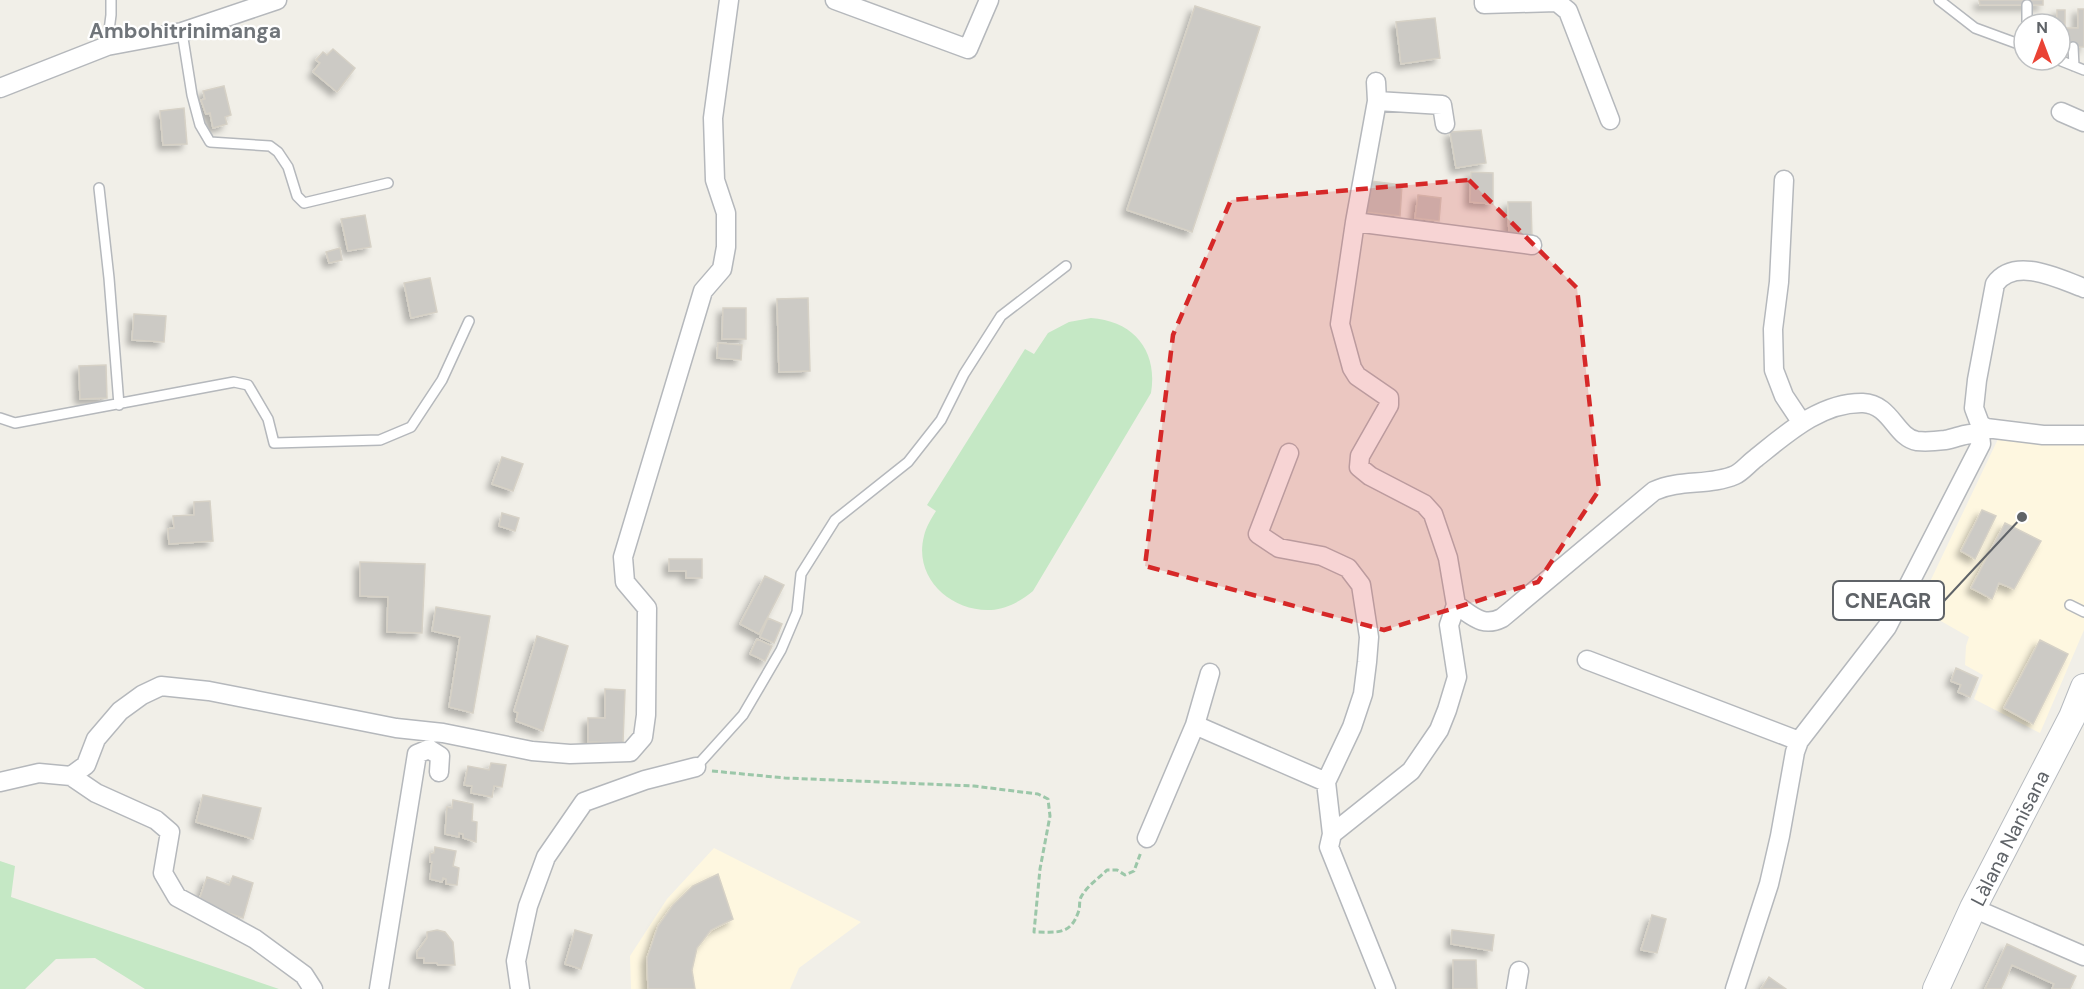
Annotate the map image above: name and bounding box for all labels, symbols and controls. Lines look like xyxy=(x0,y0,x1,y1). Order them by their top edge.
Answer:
north arrow xyxy=(2012,12,2072,72)
district label: Ambohitrinimanga xyxy=(89,17,281,45)
text: N xyxy=(2036,17,2048,38)
callout: CNEAGR xyxy=(1833,581,1944,620)
text: CNEAGR xyxy=(1845,587,1931,615)
street label: Làlana Nanisana xyxy=(1965,766,2055,910)

